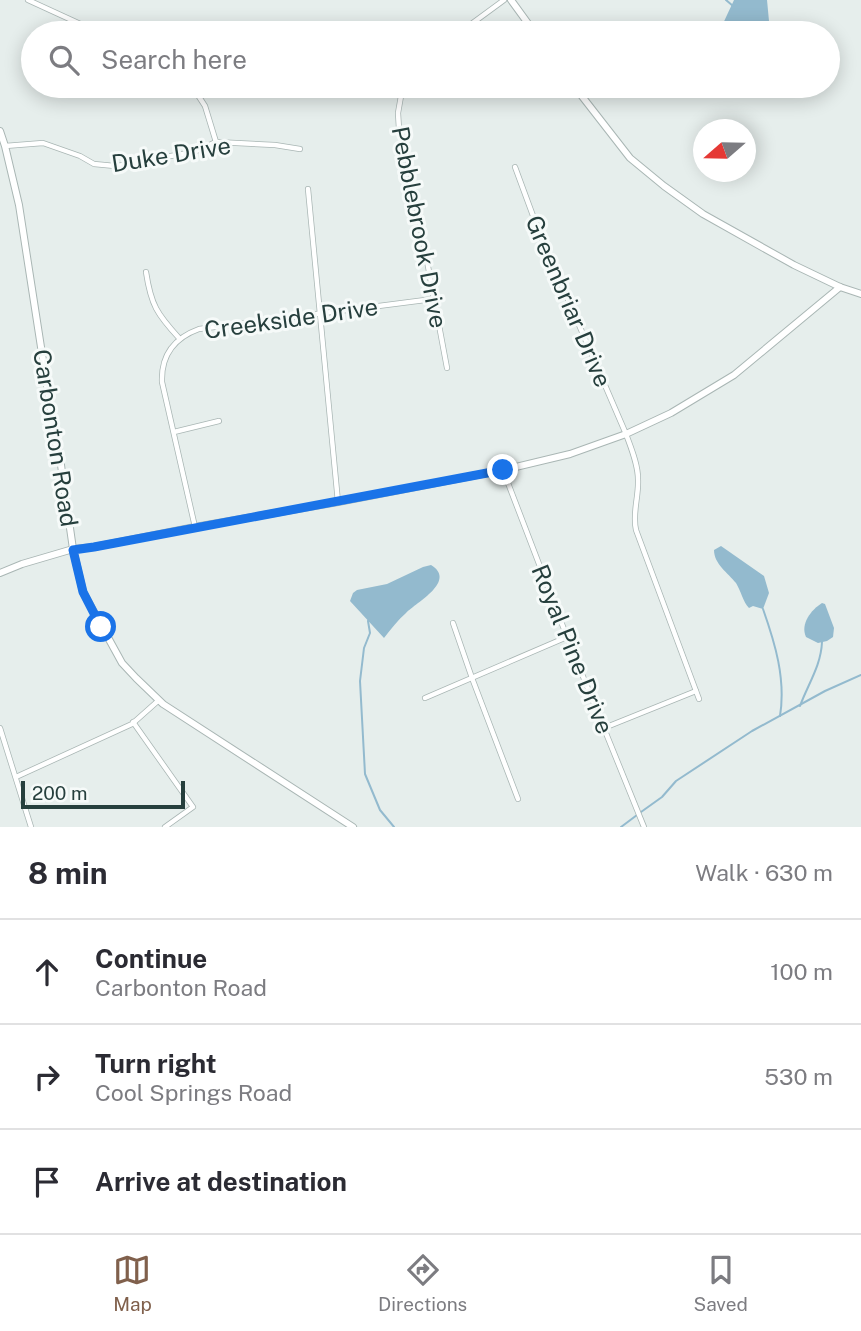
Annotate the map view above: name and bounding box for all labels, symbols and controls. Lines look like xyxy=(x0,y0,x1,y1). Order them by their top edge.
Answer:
search box xyxy=(21,21,840,98)
icon: search xyxy=(45,41,83,79)
text: Search here xyxy=(101,44,247,75)
north arrow xyxy=(693,119,756,182)
street label: Pebblebrook Drive xyxy=(387,124,453,330)
street label: Duke Drive xyxy=(109,131,233,177)
street label: Greenbriar Drive xyxy=(520,211,618,391)
street label: Creekside Drive xyxy=(202,292,380,344)
street label: Carbonton Road xyxy=(28,347,84,529)
route end xyxy=(487,454,518,485)
street label: Royal Pine Drive xyxy=(526,560,620,738)
route start xyxy=(85,611,116,642)
scale bar xyxy=(21,778,186,810)
text: 200 m xyxy=(32,782,88,804)
text: 8 min xyxy=(28,855,108,891)
text: Walk · 630 m xyxy=(695,859,833,886)
text: Continue xyxy=(95,943,207,974)
icon: ahead xyxy=(28,953,66,991)
text: 100 m xyxy=(770,958,833,985)
text: Carbonton Road xyxy=(95,974,267,1001)
text: Turn right xyxy=(95,1048,217,1079)
icon: right xyxy=(28,1058,66,1096)
text: 530 m xyxy=(764,1063,833,1090)
text: Cool Springs Road xyxy=(95,1079,292,1106)
icon: arrive xyxy=(28,1163,66,1201)
text: Arrive at destination xyxy=(95,1166,347,1197)
tab: Map xyxy=(113,1251,152,1315)
tab: Directions xyxy=(378,1251,467,1315)
tab: Saved xyxy=(694,1251,748,1315)

